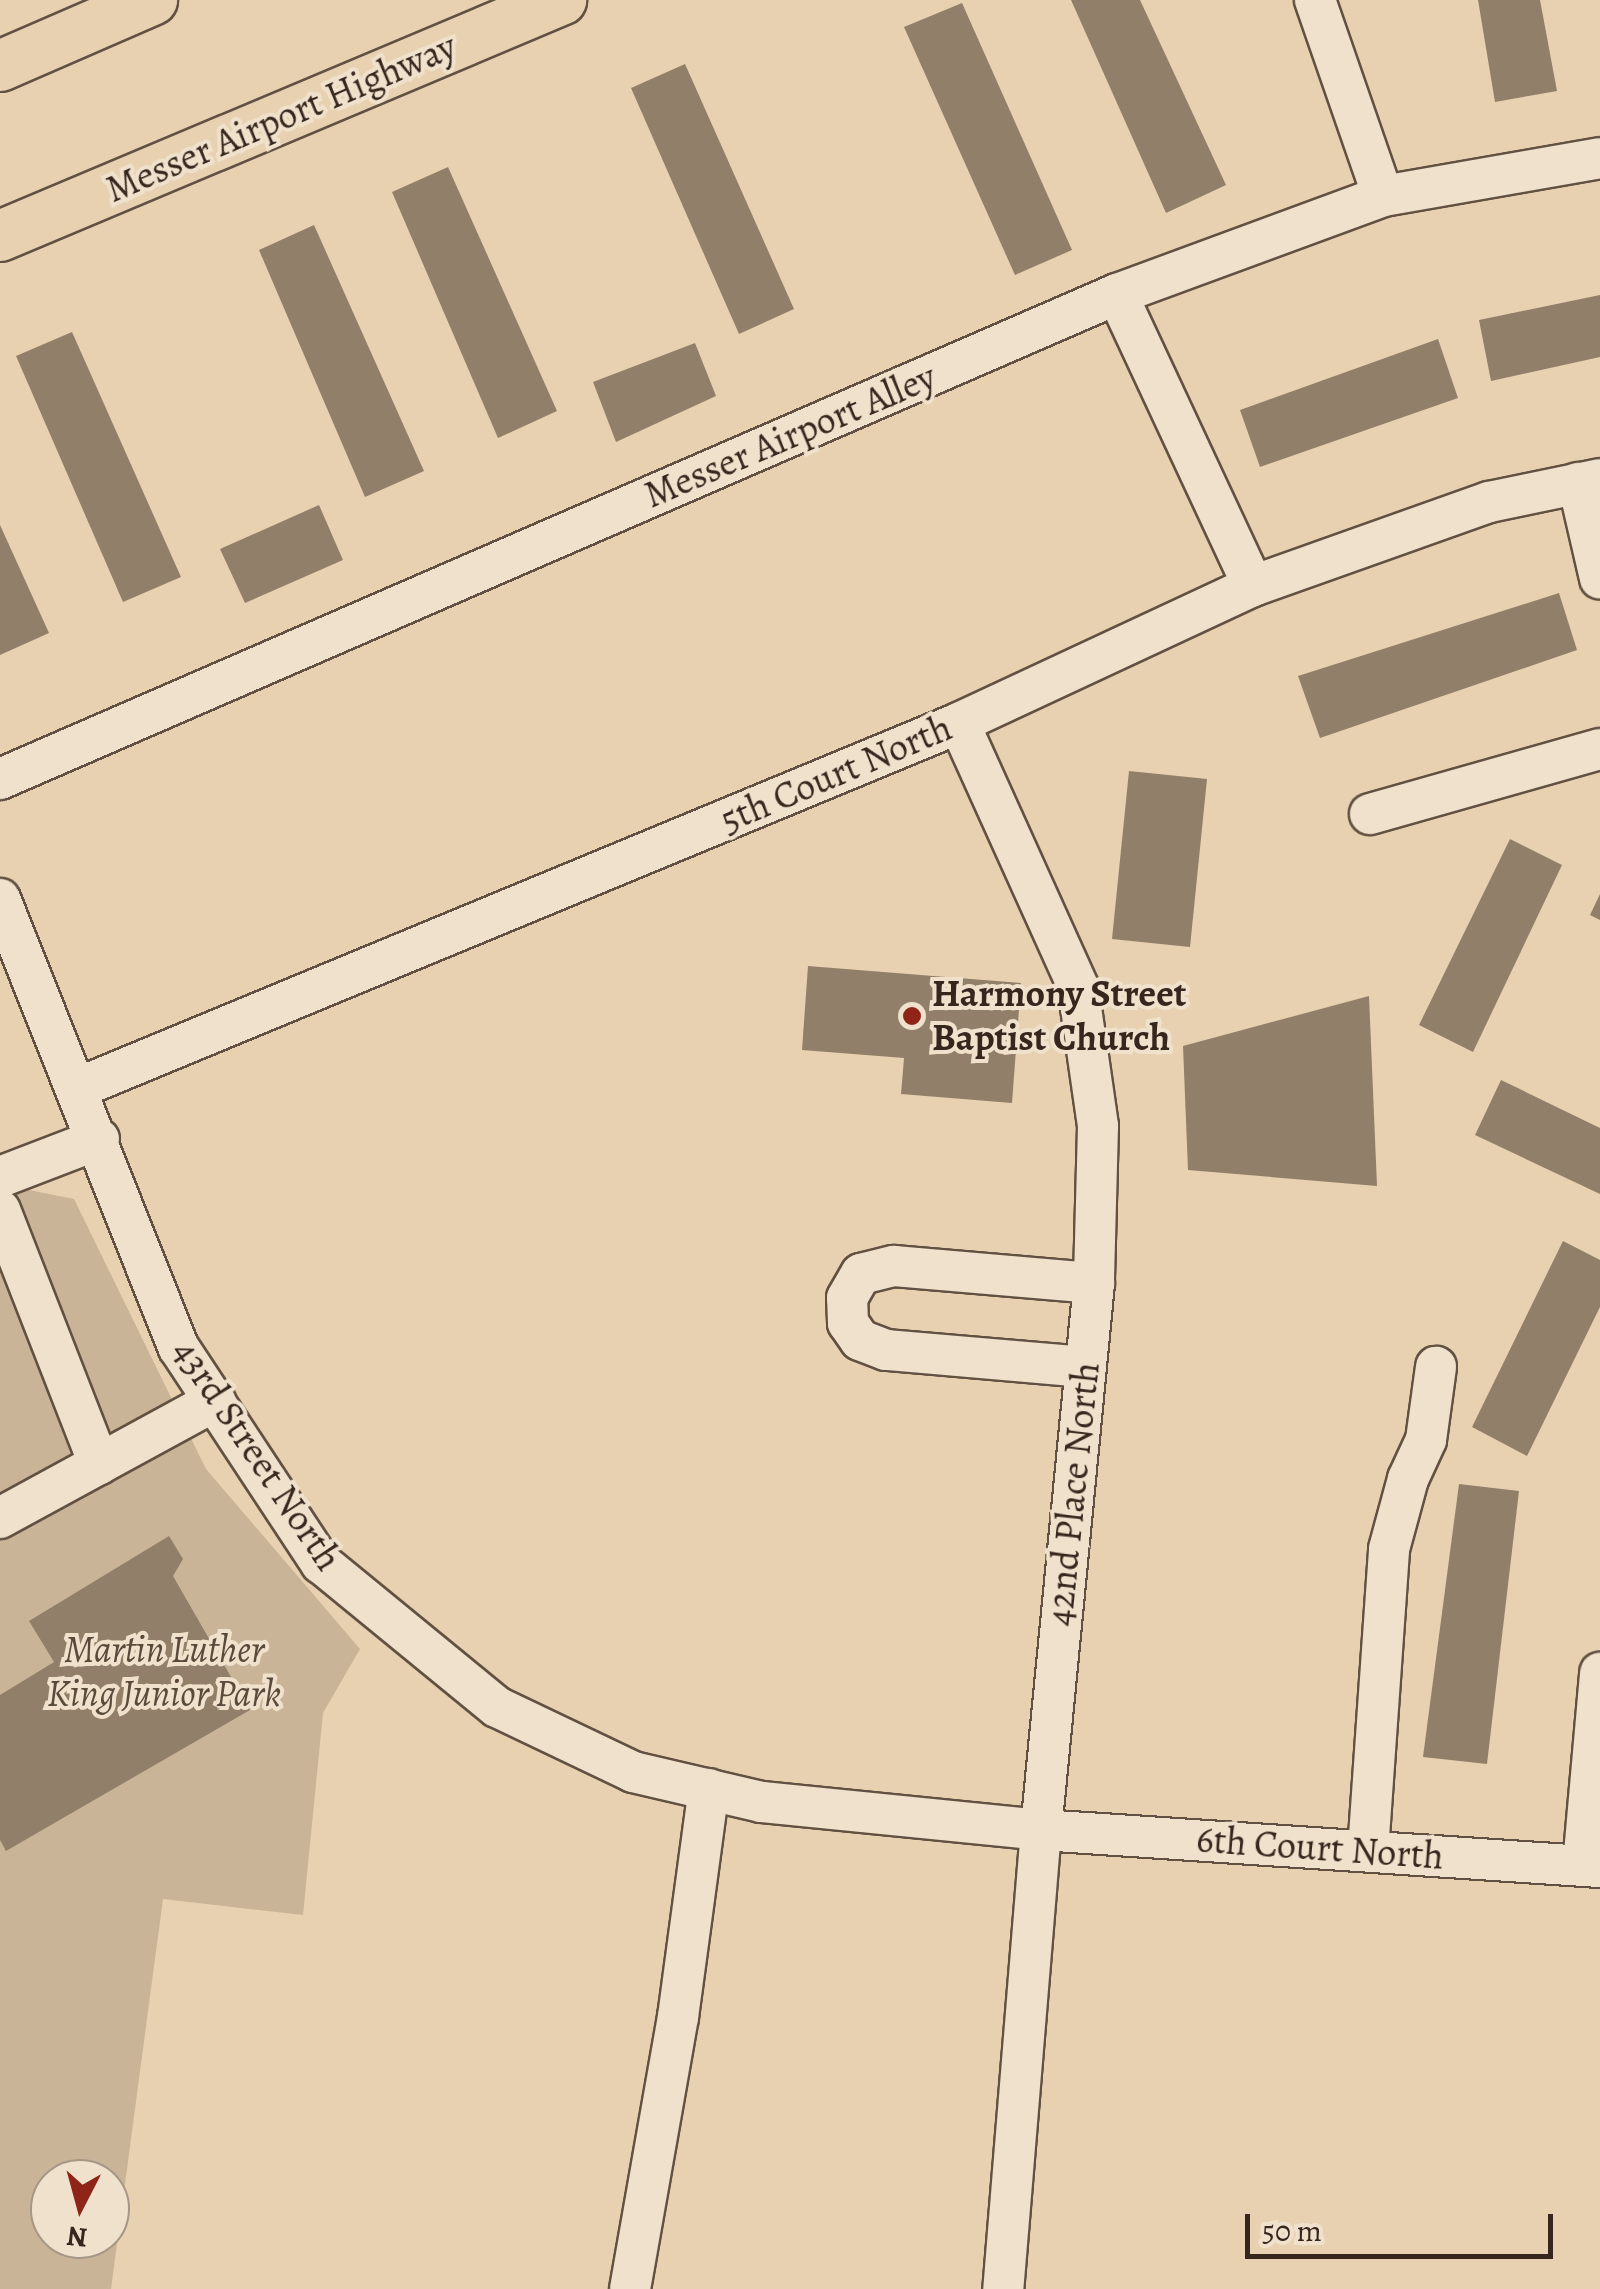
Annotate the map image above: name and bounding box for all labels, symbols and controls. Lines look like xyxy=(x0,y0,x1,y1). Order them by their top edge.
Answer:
street label: Messer Airport Highway xyxy=(99,24,463,212)
street label: Messer Airport Alley xyxy=(637,354,943,518)
street label: 5th Court North xyxy=(714,705,958,843)
place label: Harmony Street Baptist Church xyxy=(932,971,1186,1060)
marker: Harmony Street Baptist Church xyxy=(901,1005,923,1027)
street label: 43rd Street North xyxy=(163,1331,351,1579)
street label: 42nd Place North xyxy=(1036,1360,1110,1628)
park label: Martin Luther King Junior Park xyxy=(47,1627,281,1716)
street label: 6th Court North xyxy=(1195,1817,1445,1879)
north arrow xyxy=(30,2159,130,2259)
scale bar xyxy=(1250,2194,1558,2256)
text: 50 m xyxy=(1262,2211,1322,2251)
text: N xyxy=(65,2217,89,2257)

